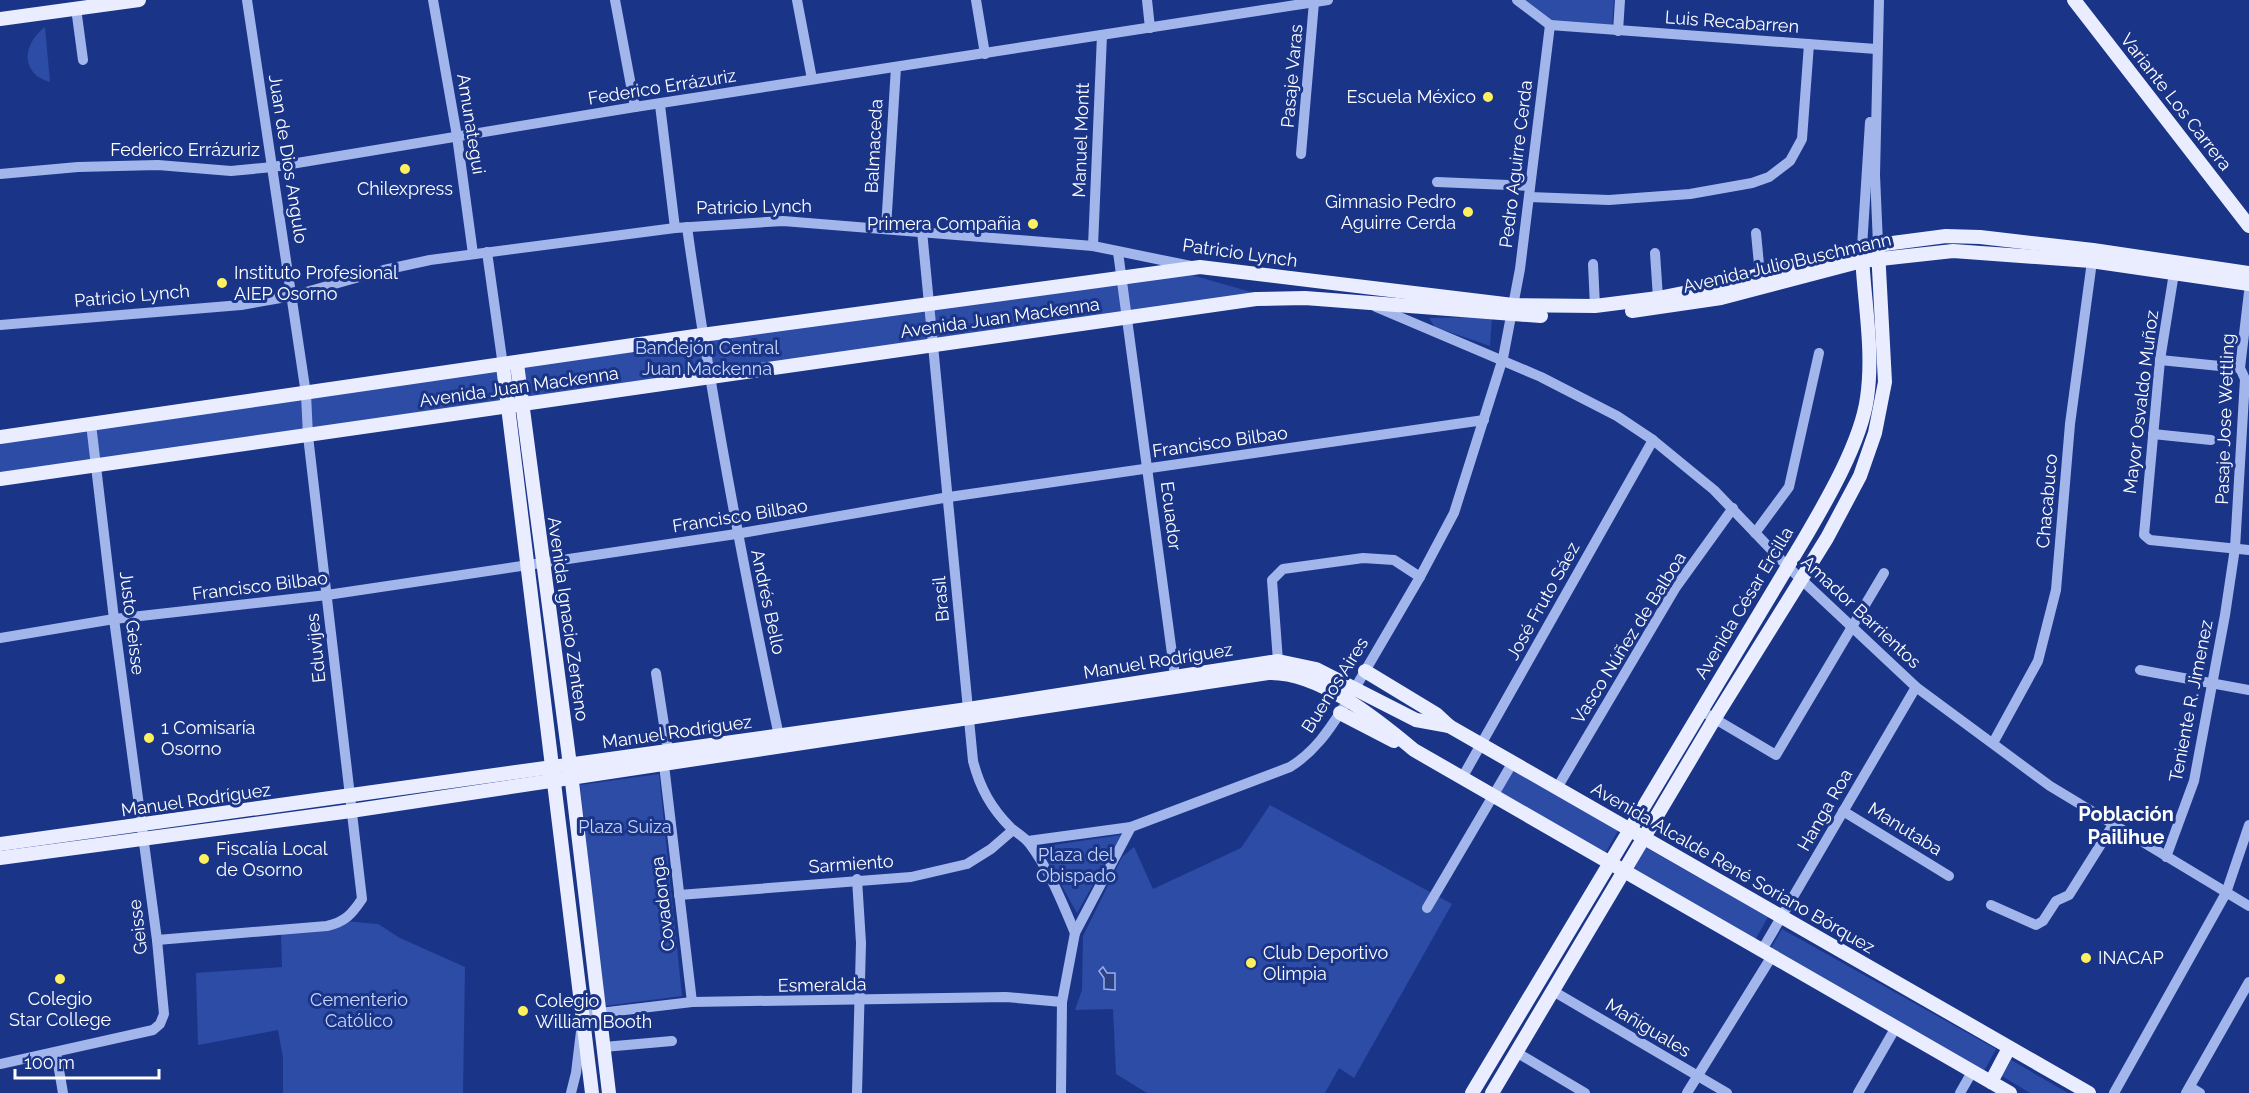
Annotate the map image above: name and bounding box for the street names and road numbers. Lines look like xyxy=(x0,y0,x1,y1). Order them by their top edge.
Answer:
street label: Luis Recabarren xyxy=(1664,6,1800,37)
street label: Pasaje Varas xyxy=(1277,23,1307,129)
street label: Variante Los Carrera xyxy=(2116,29,2236,174)
street label: Federico Errázuriz xyxy=(586,64,738,109)
street label: Amunategui xyxy=(453,72,490,176)
street label: Juan de Dios Angulo xyxy=(265,73,312,245)
street label: Pedro Aguirre Cerda xyxy=(1495,79,1536,249)
street label: Manuel Montt xyxy=(1068,82,1093,198)
street label: Balmaceda xyxy=(861,98,886,194)
street label: Federico Errázuriz xyxy=(110,139,260,160)
street label: Patricio Lynch xyxy=(696,195,812,218)
street label: Avenida Julio Buschmann xyxy=(1681,228,1893,297)
street label: Patricio Lynch xyxy=(1181,234,1299,271)
street label: Patricio Lynch xyxy=(73,280,191,311)
street label: Avenida Juan Mackenna xyxy=(899,293,1101,342)
street label: Mayor Osvaldo Muñoz xyxy=(2119,309,2162,495)
street label: Pasaje Jose Wettling xyxy=(2211,333,2238,505)
street label: Avenida Juan Mackenna xyxy=(418,362,620,411)
street label: Francisco Bilbao xyxy=(1151,422,1289,461)
street label: Chacabuco xyxy=(2032,453,2061,549)
street label: Ecuador xyxy=(1157,480,1186,552)
street label: Francisco Bilbao xyxy=(671,494,809,537)
street label: Avenida Ignacio Zenteno xyxy=(544,516,593,723)
street label: Avenida César Ercilla xyxy=(1690,523,1797,683)
street label: José Fruto Sáez xyxy=(1502,538,1584,663)
street label: Andrés Bello xyxy=(747,547,790,657)
street label: Vasco Núñez de Balboa xyxy=(1567,548,1690,727)
street label: Amador Barrientos xyxy=(1797,551,1926,673)
street label: Francisco Bilbao xyxy=(191,567,329,604)
street label: Justo Geisse xyxy=(116,570,149,676)
street label: Brasil xyxy=(928,575,953,623)
street label: Eduvijes xyxy=(301,612,330,684)
street label: Teniente R. Jimenez xyxy=(2164,618,2217,784)
street label: Buenos Aires xyxy=(1297,633,1372,736)
street label: Manuel Rodríguez xyxy=(1082,638,1234,683)
street label: Manuel Rodríguez xyxy=(601,711,753,752)
street label: Hanga Roa xyxy=(1793,765,1856,854)
street label: Avenida Alcalde René Soriano Bórquez xyxy=(1588,778,1879,958)
street label: Manuel Rodríguez xyxy=(120,779,272,820)
street label: Manutaba xyxy=(1864,798,1946,860)
street label: Sarmiento xyxy=(808,850,894,877)
street label: Covadonga xyxy=(646,856,679,953)
street label: Geisse xyxy=(124,898,151,956)
street label: Esmeralda xyxy=(777,973,867,996)
street label: Mañiguales xyxy=(1602,994,1695,1061)

